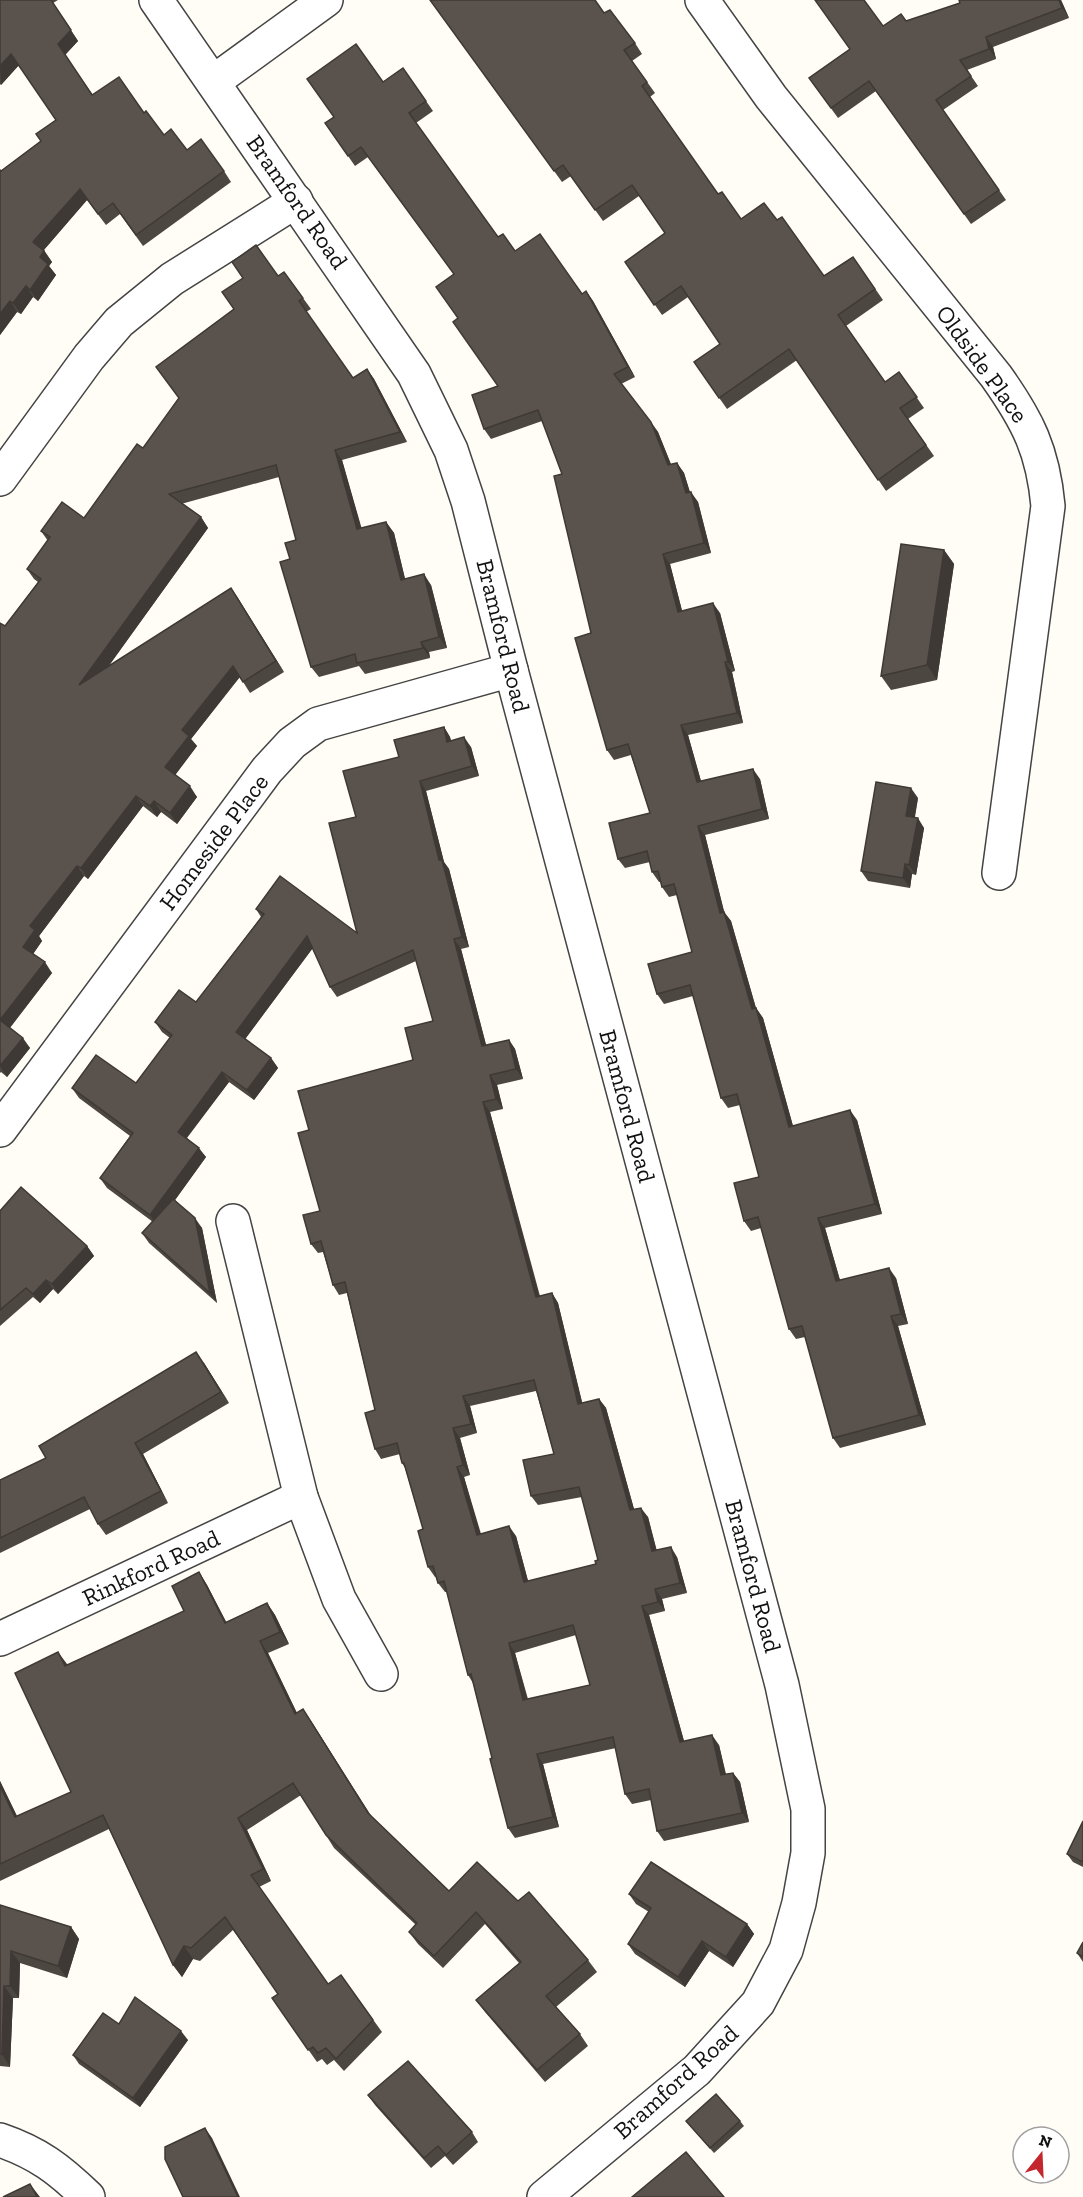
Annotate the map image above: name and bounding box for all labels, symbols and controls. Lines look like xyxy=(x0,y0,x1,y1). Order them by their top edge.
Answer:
street label: Bramford Road xyxy=(241,129,354,274)
street label: Oldside Place xyxy=(930,299,1035,428)
street label: Bramford Road xyxy=(470,556,537,716)
street label: Homeside Place xyxy=(153,768,274,916)
street label: Bramford Road xyxy=(593,1026,662,1185)
street label: Bramford Road xyxy=(719,1496,788,1655)
street label: Rinkford Road xyxy=(78,1523,224,1612)
street label: Bramford Road xyxy=(608,2018,744,2145)
north arrow xyxy=(1011,2125,1071,2185)
text: N xyxy=(1037,2130,1054,2152)

